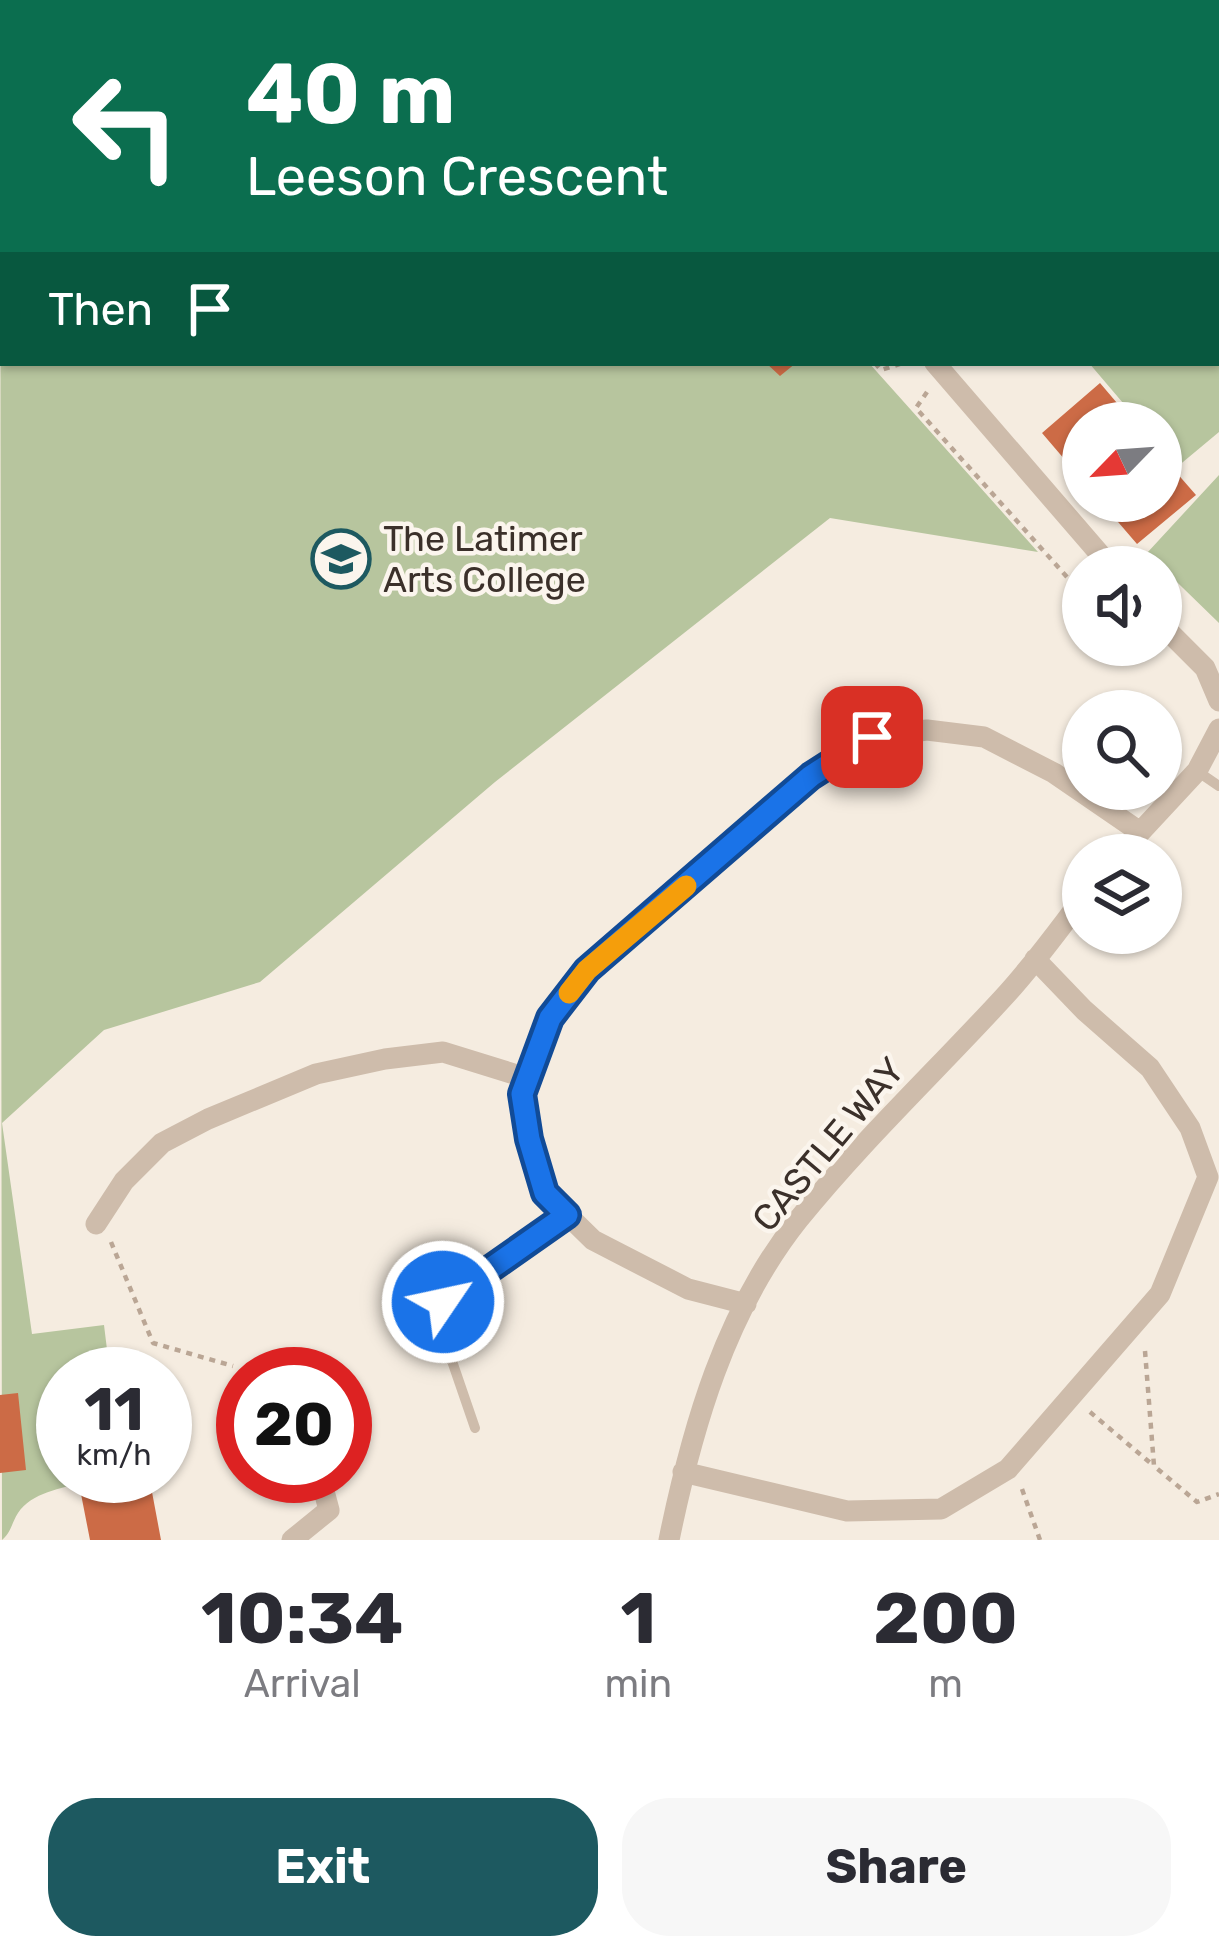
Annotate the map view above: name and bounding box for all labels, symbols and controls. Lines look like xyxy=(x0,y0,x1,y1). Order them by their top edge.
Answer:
text: 40 m xyxy=(246,44,455,144)
icon: left xyxy=(48,48,204,204)
text: Leeson Crescent xyxy=(246,145,668,209)
icon: arrive xyxy=(177,276,243,342)
text: Then xyxy=(48,283,153,336)
north arrow xyxy=(1062,402,1182,522)
map controls xyxy=(1062,402,1182,954)
place label: The Latimer Arts College xyxy=(383,517,586,601)
school or university icon: The Latimer Arts College xyxy=(310,528,372,590)
button: sound xyxy=(1062,546,1182,666)
pin xyxy=(821,686,923,788)
button: search xyxy=(1062,690,1182,810)
icon: arrive xyxy=(839,704,905,770)
button: layers xyxy=(1062,834,1182,954)
street label: CASTLE WAY xyxy=(743,1049,913,1240)
position arrow xyxy=(380,1239,506,1365)
speed limit sign: 20 xyxy=(216,1347,372,1503)
text: 11 xyxy=(84,1374,144,1445)
text: km/h xyxy=(77,1437,151,1473)
text: 10:34 xyxy=(201,1576,403,1661)
text: 1 xyxy=(620,1576,656,1661)
text: 200 xyxy=(873,1576,1018,1661)
text: Arrival xyxy=(244,1661,361,1707)
text: min xyxy=(604,1661,672,1707)
text: m xyxy=(928,1661,963,1707)
button: Exit xyxy=(48,1798,598,1936)
button: Share xyxy=(622,1798,1171,1936)

